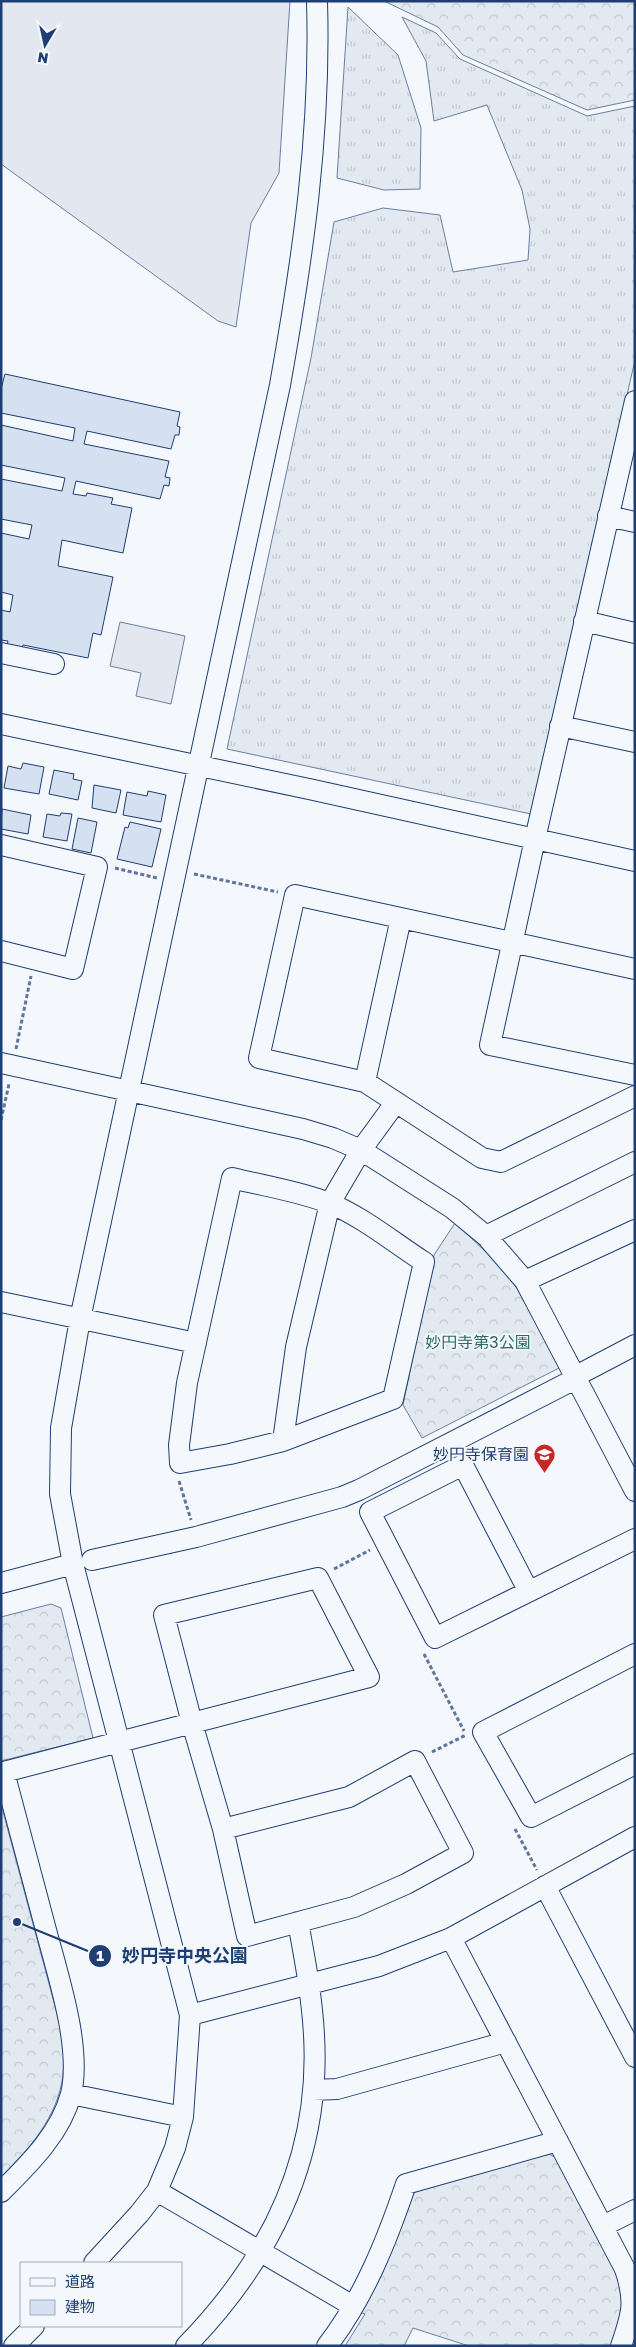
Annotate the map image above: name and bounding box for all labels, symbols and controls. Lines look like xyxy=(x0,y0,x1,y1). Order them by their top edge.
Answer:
north arrow xyxy=(20,20,70,70)
text: N xyxy=(36,49,49,68)
park label: 妙円寺第3公園 xyxy=(425,1332,531,1352)
school or university icon: 妙円寺保育園 xyxy=(533,1442,557,1473)
place label: 妙円寺保育園 xyxy=(433,1444,529,1464)
callout: 妙円寺中央公園 xyxy=(87,1940,258,1973)
text: 妙円寺中央公園 xyxy=(122,1944,248,1966)
text: 1 xyxy=(96,1946,104,1964)
legend xyxy=(20,2262,182,2327)
text: 道路 xyxy=(65,2272,95,2290)
text: 建物 xyxy=(65,2297,95,2315)

